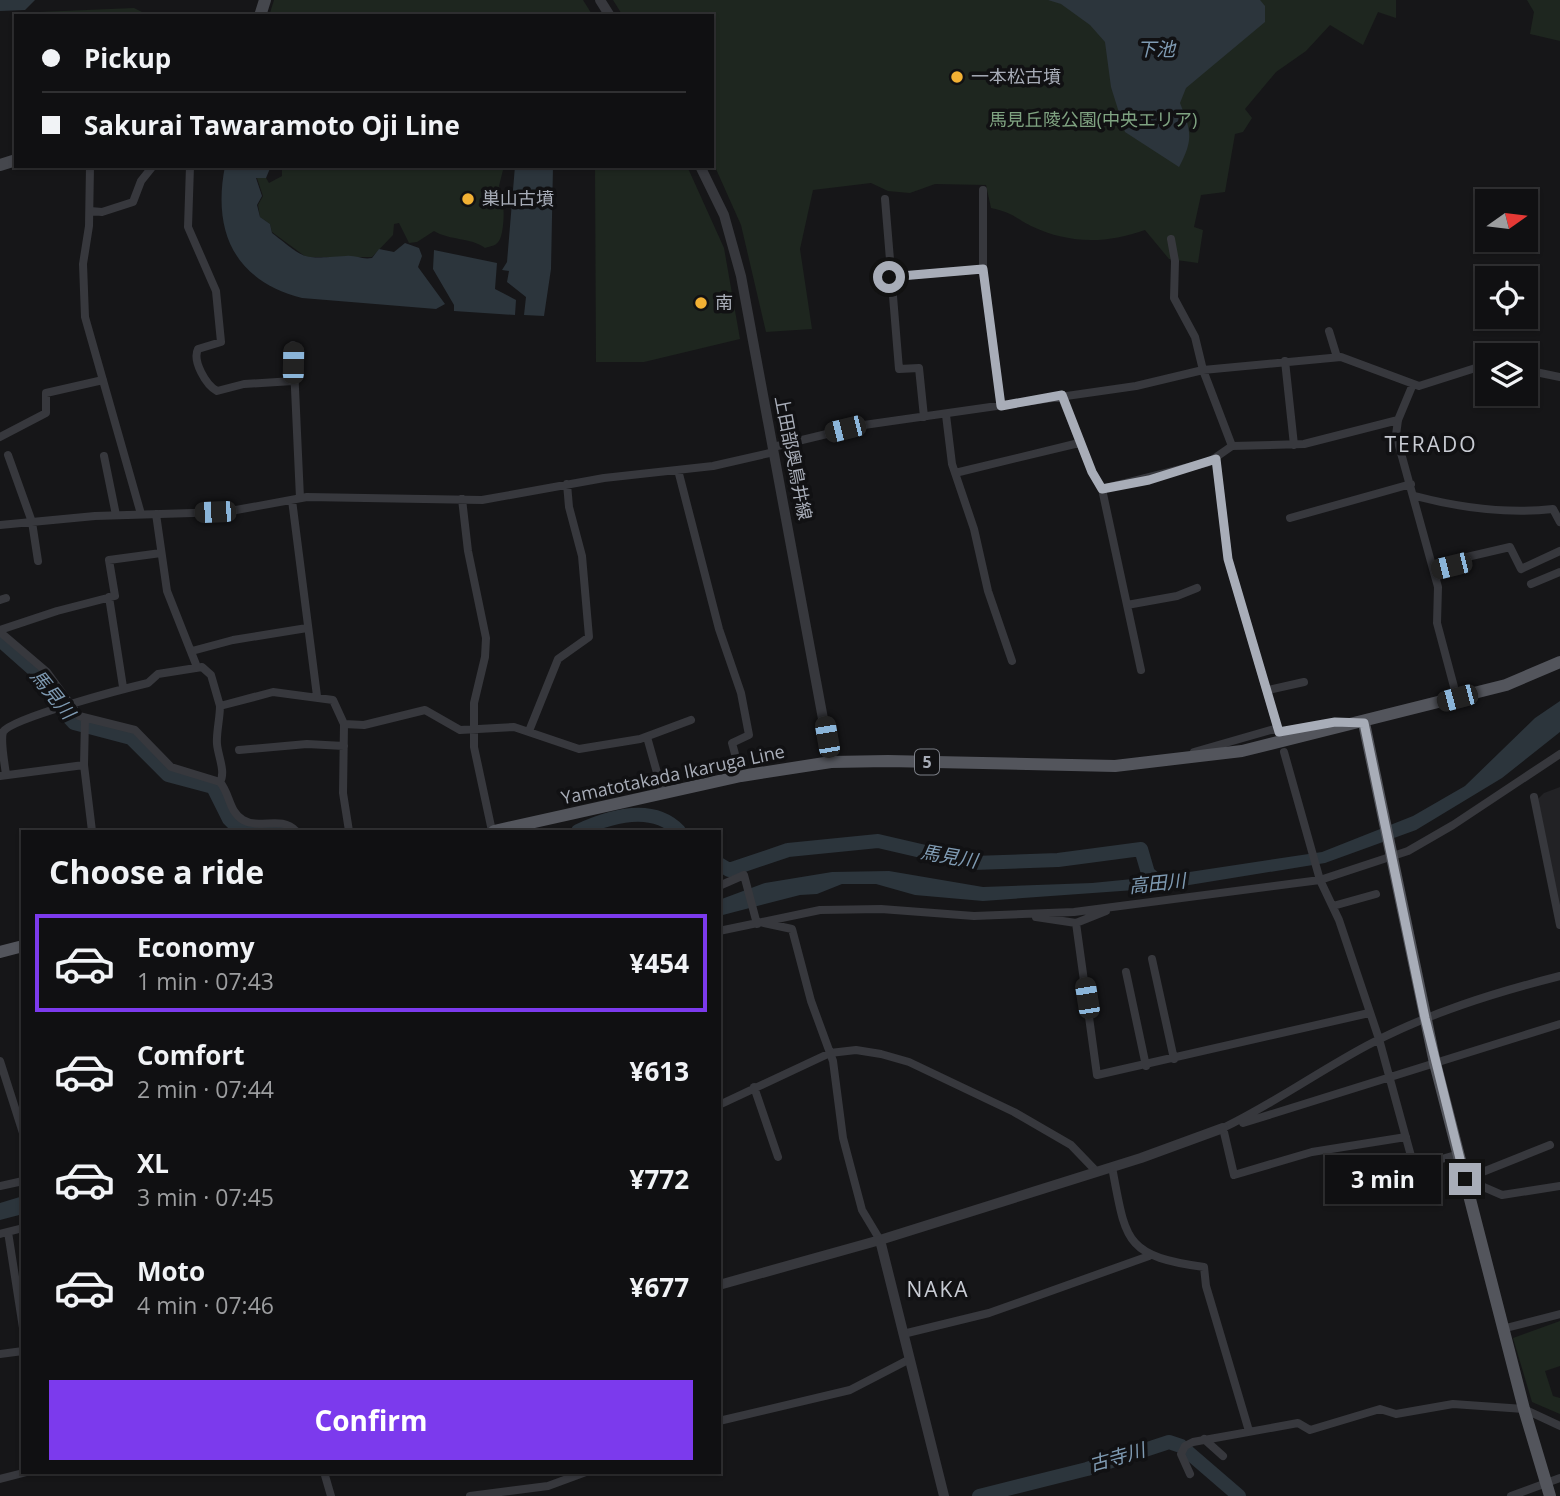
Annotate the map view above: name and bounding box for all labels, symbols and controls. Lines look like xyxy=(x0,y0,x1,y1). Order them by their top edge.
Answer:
water label: 下池 xyxy=(1137,36,1177,62)
text: Pickup xyxy=(84,40,171,76)
place label: 一本松古墳 xyxy=(971,64,1061,88)
marker: 一本松古墳 xyxy=(949,69,965,85)
text: Sakurai Tawaramoto Oji Line xyxy=(84,107,460,143)
park label: 馬見丘陵公園(中央エリア) xyxy=(989,107,1197,131)
place label: 巣山古墳 xyxy=(482,186,554,210)
north arrow xyxy=(1475,189,1538,252)
map controls xyxy=(1475,189,1538,406)
marker: 巣山古墳 xyxy=(460,191,476,207)
route start xyxy=(873,261,905,293)
button: locate xyxy=(1475,266,1538,329)
place label: 南 xyxy=(715,290,733,314)
marker: 南 xyxy=(693,295,709,311)
car xyxy=(283,342,304,384)
button: layers xyxy=(1475,343,1538,406)
street label: 上田部奥鳥井線 xyxy=(770,394,818,522)
car xyxy=(823,414,868,444)
district label: TERADO xyxy=(1384,430,1478,458)
car xyxy=(194,501,237,523)
car xyxy=(1429,551,1474,581)
water label: 馬見川 xyxy=(25,664,82,726)
car xyxy=(1434,682,1481,714)
car xyxy=(814,714,841,760)
street label: Yamatotakada Ikaruga Line xyxy=(559,739,787,809)
road number: 5 xyxy=(915,750,939,775)
water label: 馬見川 xyxy=(919,838,981,874)
text: Choose a ride xyxy=(49,850,264,893)
water label: 高田川 xyxy=(1127,867,1189,899)
text: Economy xyxy=(137,929,255,965)
icon: car xyxy=(53,932,116,995)
text: ¥454 xyxy=(630,945,689,981)
text: 1 min · 07:43 xyxy=(137,965,274,997)
car xyxy=(1074,976,1101,1020)
text: Comfort xyxy=(137,1037,244,1073)
icon: car xyxy=(53,1040,116,1103)
text: ¥613 xyxy=(630,1053,689,1089)
text: 2 min · 07:44 xyxy=(137,1073,274,1105)
text: XL xyxy=(137,1145,169,1181)
icon: car xyxy=(53,1148,116,1211)
callout: 3 min xyxy=(1325,1154,1440,1204)
text: ¥772 xyxy=(630,1161,689,1197)
text: 3 min xyxy=(1351,1163,1415,1195)
route end xyxy=(1449,1163,1481,1195)
text: 3 min · 07:45 xyxy=(137,1181,274,1213)
text: Moto xyxy=(137,1253,205,1289)
icon: car xyxy=(53,1256,116,1319)
text: ¥677 xyxy=(630,1269,689,1305)
district label: NAKA xyxy=(906,1275,970,1303)
text: 4 min · 07:46 xyxy=(137,1289,274,1321)
button: Confirm xyxy=(49,1380,693,1460)
water label: 古寺川 xyxy=(1086,1436,1150,1477)

